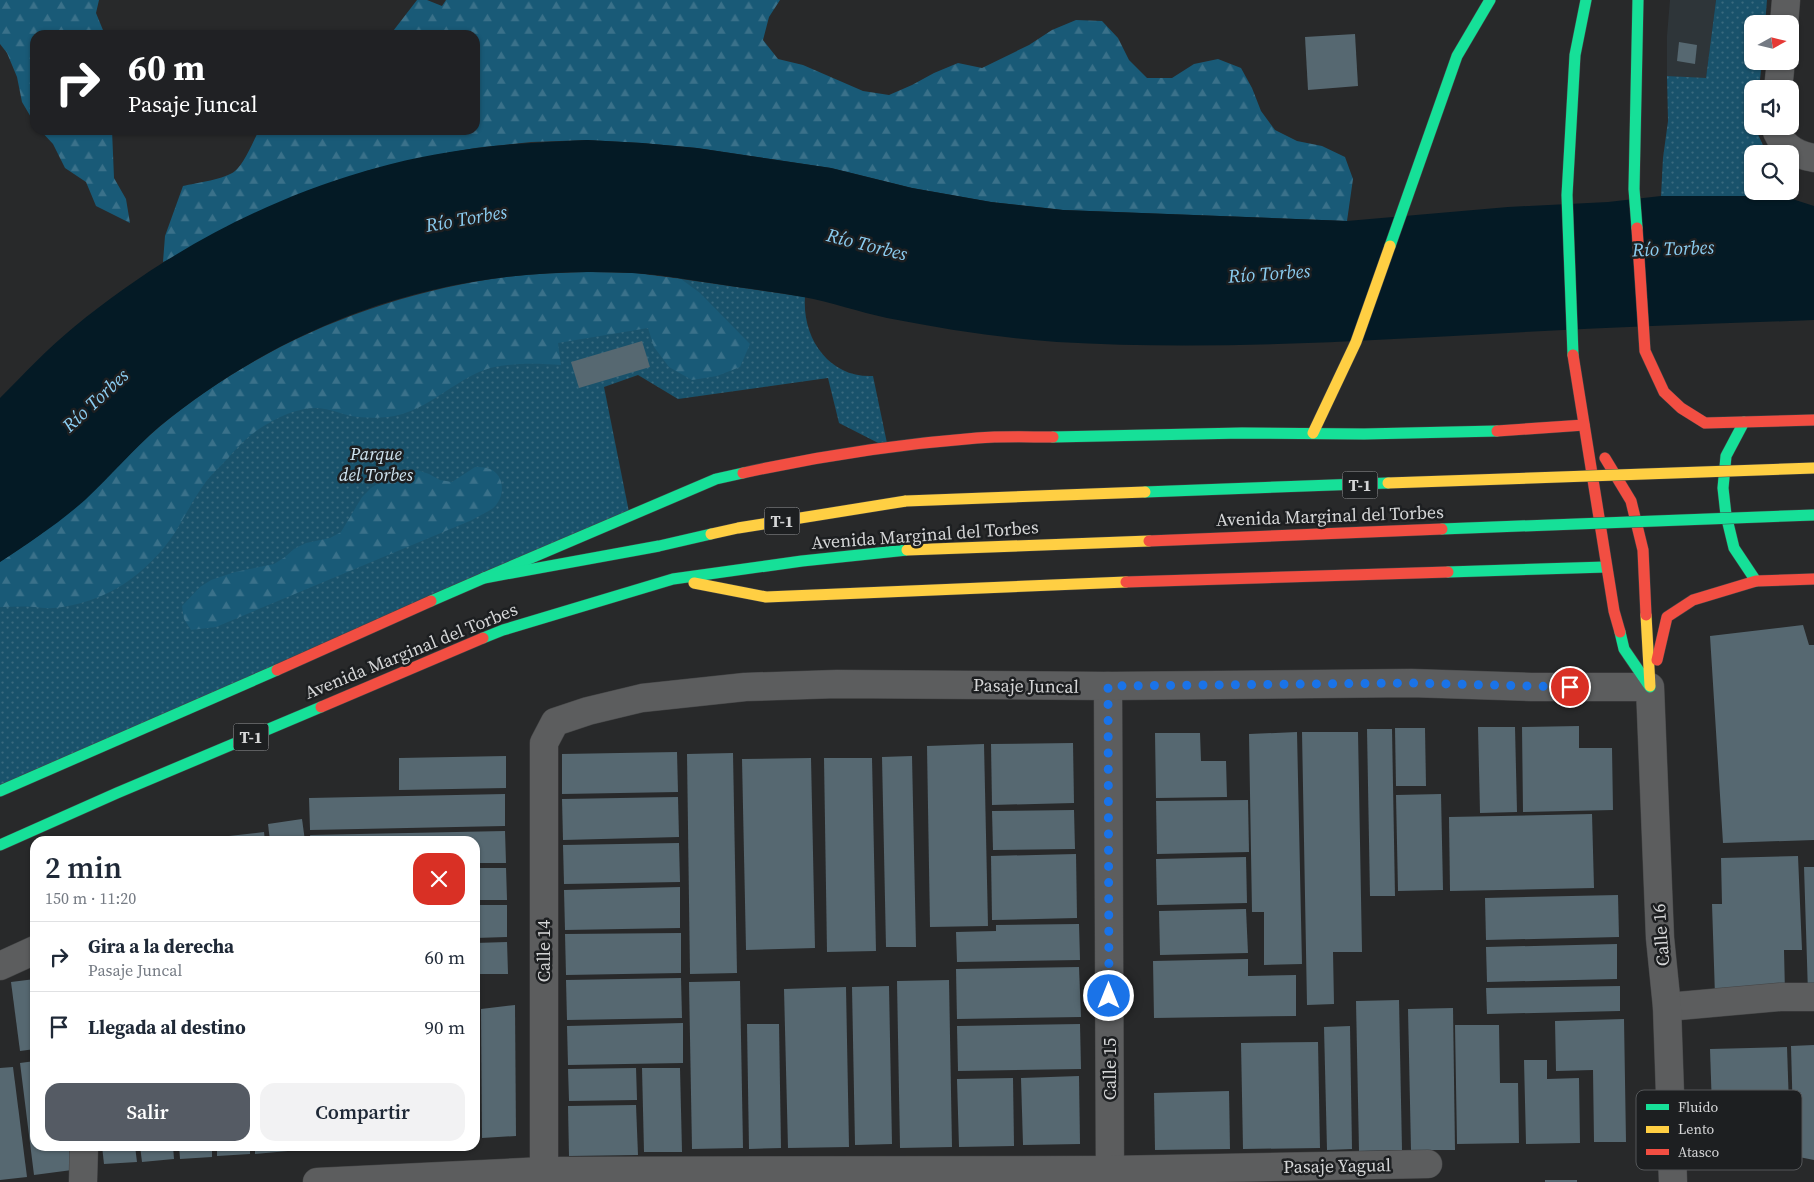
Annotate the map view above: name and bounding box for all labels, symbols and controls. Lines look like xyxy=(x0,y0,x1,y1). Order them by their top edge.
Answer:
north arrow xyxy=(1744,15,1799,70)
map controls xyxy=(1744,15,1799,200)
text: 60 m xyxy=(128,44,205,92)
icon: right xyxy=(45,50,110,115)
button: sound xyxy=(1744,80,1799,135)
text: Pasaje Juncal xyxy=(128,89,258,119)
button: search xyxy=(1744,145,1799,200)
water label: Río Torbes xyxy=(422,198,509,238)
water label: Río Torbes xyxy=(823,221,910,267)
water label: Río Torbes xyxy=(1630,234,1715,262)
water label: Río Torbes xyxy=(1226,257,1311,289)
water label: Río Torbes xyxy=(55,362,134,438)
park label: Parque del Torbes xyxy=(339,441,413,487)
road number: T-1 xyxy=(1342,472,1378,498)
street label: Avenida Marginal del Torbes xyxy=(1216,499,1444,532)
road number: T-1 xyxy=(764,508,800,534)
street label: Avenida Marginal del Torbes xyxy=(810,514,1040,555)
street label: Avenida Marginal del Torbes xyxy=(301,596,521,705)
pin xyxy=(1549,666,1591,708)
street label: Pasaje Juncal xyxy=(973,672,1079,699)
icon: arrive xyxy=(1556,673,1584,701)
road number: T-1 xyxy=(234,724,268,750)
text: 2 min xyxy=(45,847,122,888)
button: close xyxy=(413,853,465,905)
text: 150 m · 11:20 xyxy=(45,887,136,909)
street label: Calle 16 xyxy=(1646,903,1675,967)
street label: Calle 14 xyxy=(531,920,556,982)
text: Gira a la derecha xyxy=(88,933,234,959)
icon: right xyxy=(45,943,73,971)
text: 60 m xyxy=(424,944,465,970)
text: Pasaje Juncal xyxy=(88,959,182,981)
position arrow xyxy=(1082,969,1134,1021)
icon: arrive xyxy=(45,1013,73,1041)
text: Llegada al destino xyxy=(88,1014,246,1040)
text: 90 m xyxy=(424,1014,465,1040)
street label: Calle 15 xyxy=(1097,1038,1122,1100)
button: Salir xyxy=(45,1083,250,1141)
button: Compartir xyxy=(260,1083,465,1141)
legend xyxy=(1636,1090,1802,1170)
text: Fluido xyxy=(1678,1097,1718,1117)
text: Lento xyxy=(1678,1119,1714,1139)
text: Atasco xyxy=(1678,1142,1720,1162)
street label: Pasaje Yagual xyxy=(1283,1152,1391,1179)

